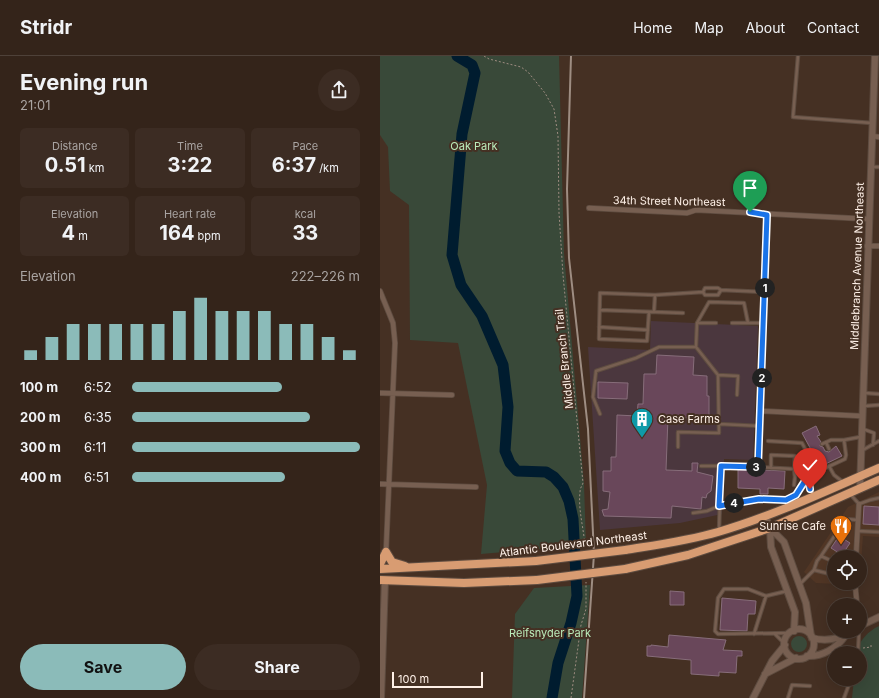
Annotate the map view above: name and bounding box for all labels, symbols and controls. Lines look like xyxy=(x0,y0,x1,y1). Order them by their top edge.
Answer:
text: Stridr xyxy=(20,16,72,39)
text: Home xyxy=(633,19,672,36)
text: Map xyxy=(694,19,724,36)
text: About xyxy=(746,19,785,36)
text: Contact xyxy=(807,19,859,36)
text: Evening run xyxy=(20,69,148,95)
button: share xyxy=(318,69,360,111)
text: 21:01 xyxy=(20,97,50,113)
text: Distance xyxy=(52,139,97,153)
text: Time xyxy=(177,139,203,153)
text: Pace xyxy=(292,139,318,153)
park label: Oak Park xyxy=(450,139,498,153)
text: 0.51 xyxy=(45,153,86,177)
text: 3:22 xyxy=(168,153,212,177)
text: 6:37 xyxy=(272,153,316,177)
text: km xyxy=(86,161,104,175)
text: /km xyxy=(316,161,339,175)
pin xyxy=(733,171,767,212)
icon: arrive xyxy=(739,177,761,199)
street label: Middlebranch Avenue Northeast xyxy=(847,182,867,350)
street label: 34th Street Northeast xyxy=(613,193,726,209)
text: Elevation xyxy=(51,207,98,221)
text: Heart rate xyxy=(164,207,216,221)
text: kcal xyxy=(295,207,316,221)
text: 4 xyxy=(62,221,75,245)
text: 164 xyxy=(159,221,194,245)
text: 33 xyxy=(292,221,318,245)
text: m xyxy=(75,229,88,243)
text: bpm xyxy=(194,229,221,243)
text: Elevation xyxy=(20,268,76,284)
text: 222–226 m xyxy=(291,268,360,284)
pin: 1 xyxy=(755,278,775,298)
text: 1 xyxy=(763,281,767,295)
street label: Middle Branch Trail xyxy=(552,308,576,410)
pin: 2 xyxy=(752,368,772,388)
text: 2 xyxy=(759,371,765,385)
text: 100 m xyxy=(20,379,58,395)
text: 6:52 xyxy=(84,379,112,395)
building icon: Case Farms xyxy=(629,406,655,439)
text: 200 m xyxy=(20,409,61,425)
text: 6:35 xyxy=(84,409,112,425)
place label: Case Farms xyxy=(658,412,720,426)
text: 300 m xyxy=(20,439,61,455)
text: 6:11 xyxy=(84,439,106,455)
pin xyxy=(793,448,827,489)
icon: check xyxy=(799,454,821,476)
pin: 3 xyxy=(746,457,766,477)
text: 3 xyxy=(752,460,760,474)
text: 400 m xyxy=(20,469,61,485)
text: 6:51 xyxy=(84,469,109,485)
pin: 4 xyxy=(724,493,744,513)
text: 4 xyxy=(730,496,738,510)
restaurant icon: Sunrise Cafe xyxy=(828,513,854,546)
place label: Sunrise Cafe xyxy=(759,519,826,533)
street label: Atlantic Boulevard Northeast xyxy=(498,528,648,560)
map controls xyxy=(827,550,867,686)
button: locate xyxy=(827,550,867,590)
button: + xyxy=(827,598,867,638)
park label: Reifsnyder Park xyxy=(509,626,591,640)
button: Save xyxy=(20,644,186,690)
button: Share xyxy=(194,644,360,690)
button: − xyxy=(827,646,867,686)
scale bar xyxy=(392,670,483,689)
text: 100 m xyxy=(398,672,429,686)

